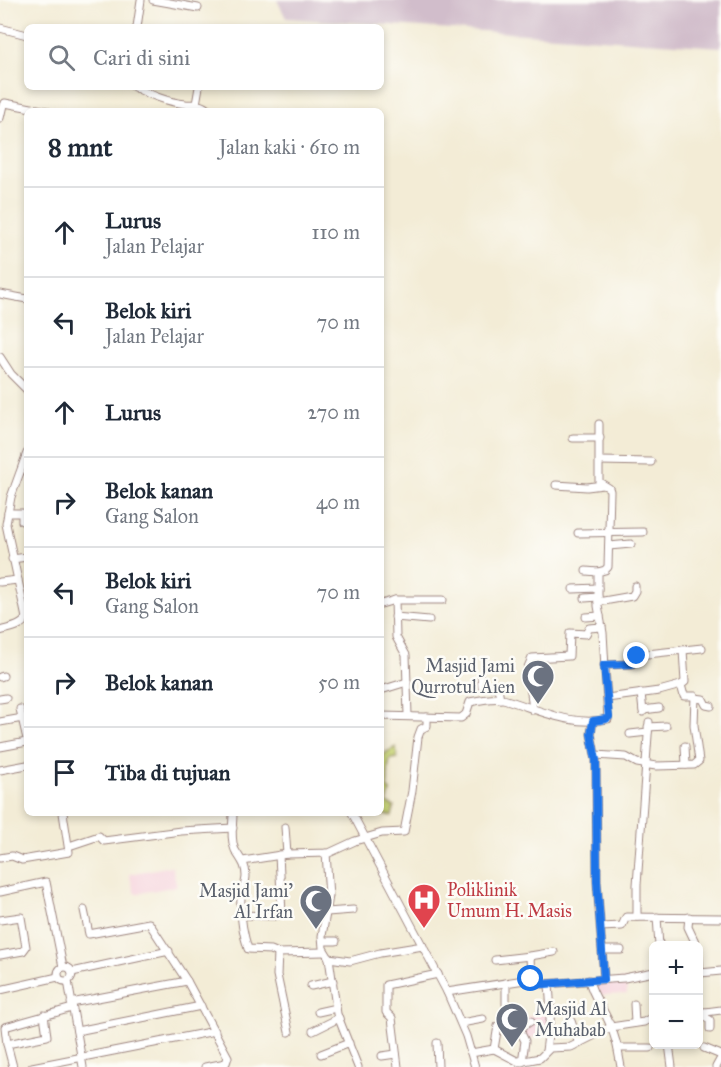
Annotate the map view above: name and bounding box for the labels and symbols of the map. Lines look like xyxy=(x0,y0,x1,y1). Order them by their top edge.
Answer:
route end xyxy=(623,642,649,668)
place label: Masjid Jami Qurrotul Aien xyxy=(411,655,515,698)
mosque icon: Masjid Jami Qurrotul Aien xyxy=(520,658,556,705)
place label: Poliklinik Umum H. Masis xyxy=(447,879,572,922)
place label: Masjid Jami' Al Irfan xyxy=(199,880,293,923)
hospital icon: Poliklinik Umum H. Masis xyxy=(406,882,442,929)
mosque icon: Masjid Jami' Al Irfan xyxy=(298,883,334,930)
route start xyxy=(517,965,543,991)
place label: Masjid Al Muhabab xyxy=(535,998,607,1041)
mosque icon: Masjid Al Muhabab xyxy=(494,1001,530,1048)

